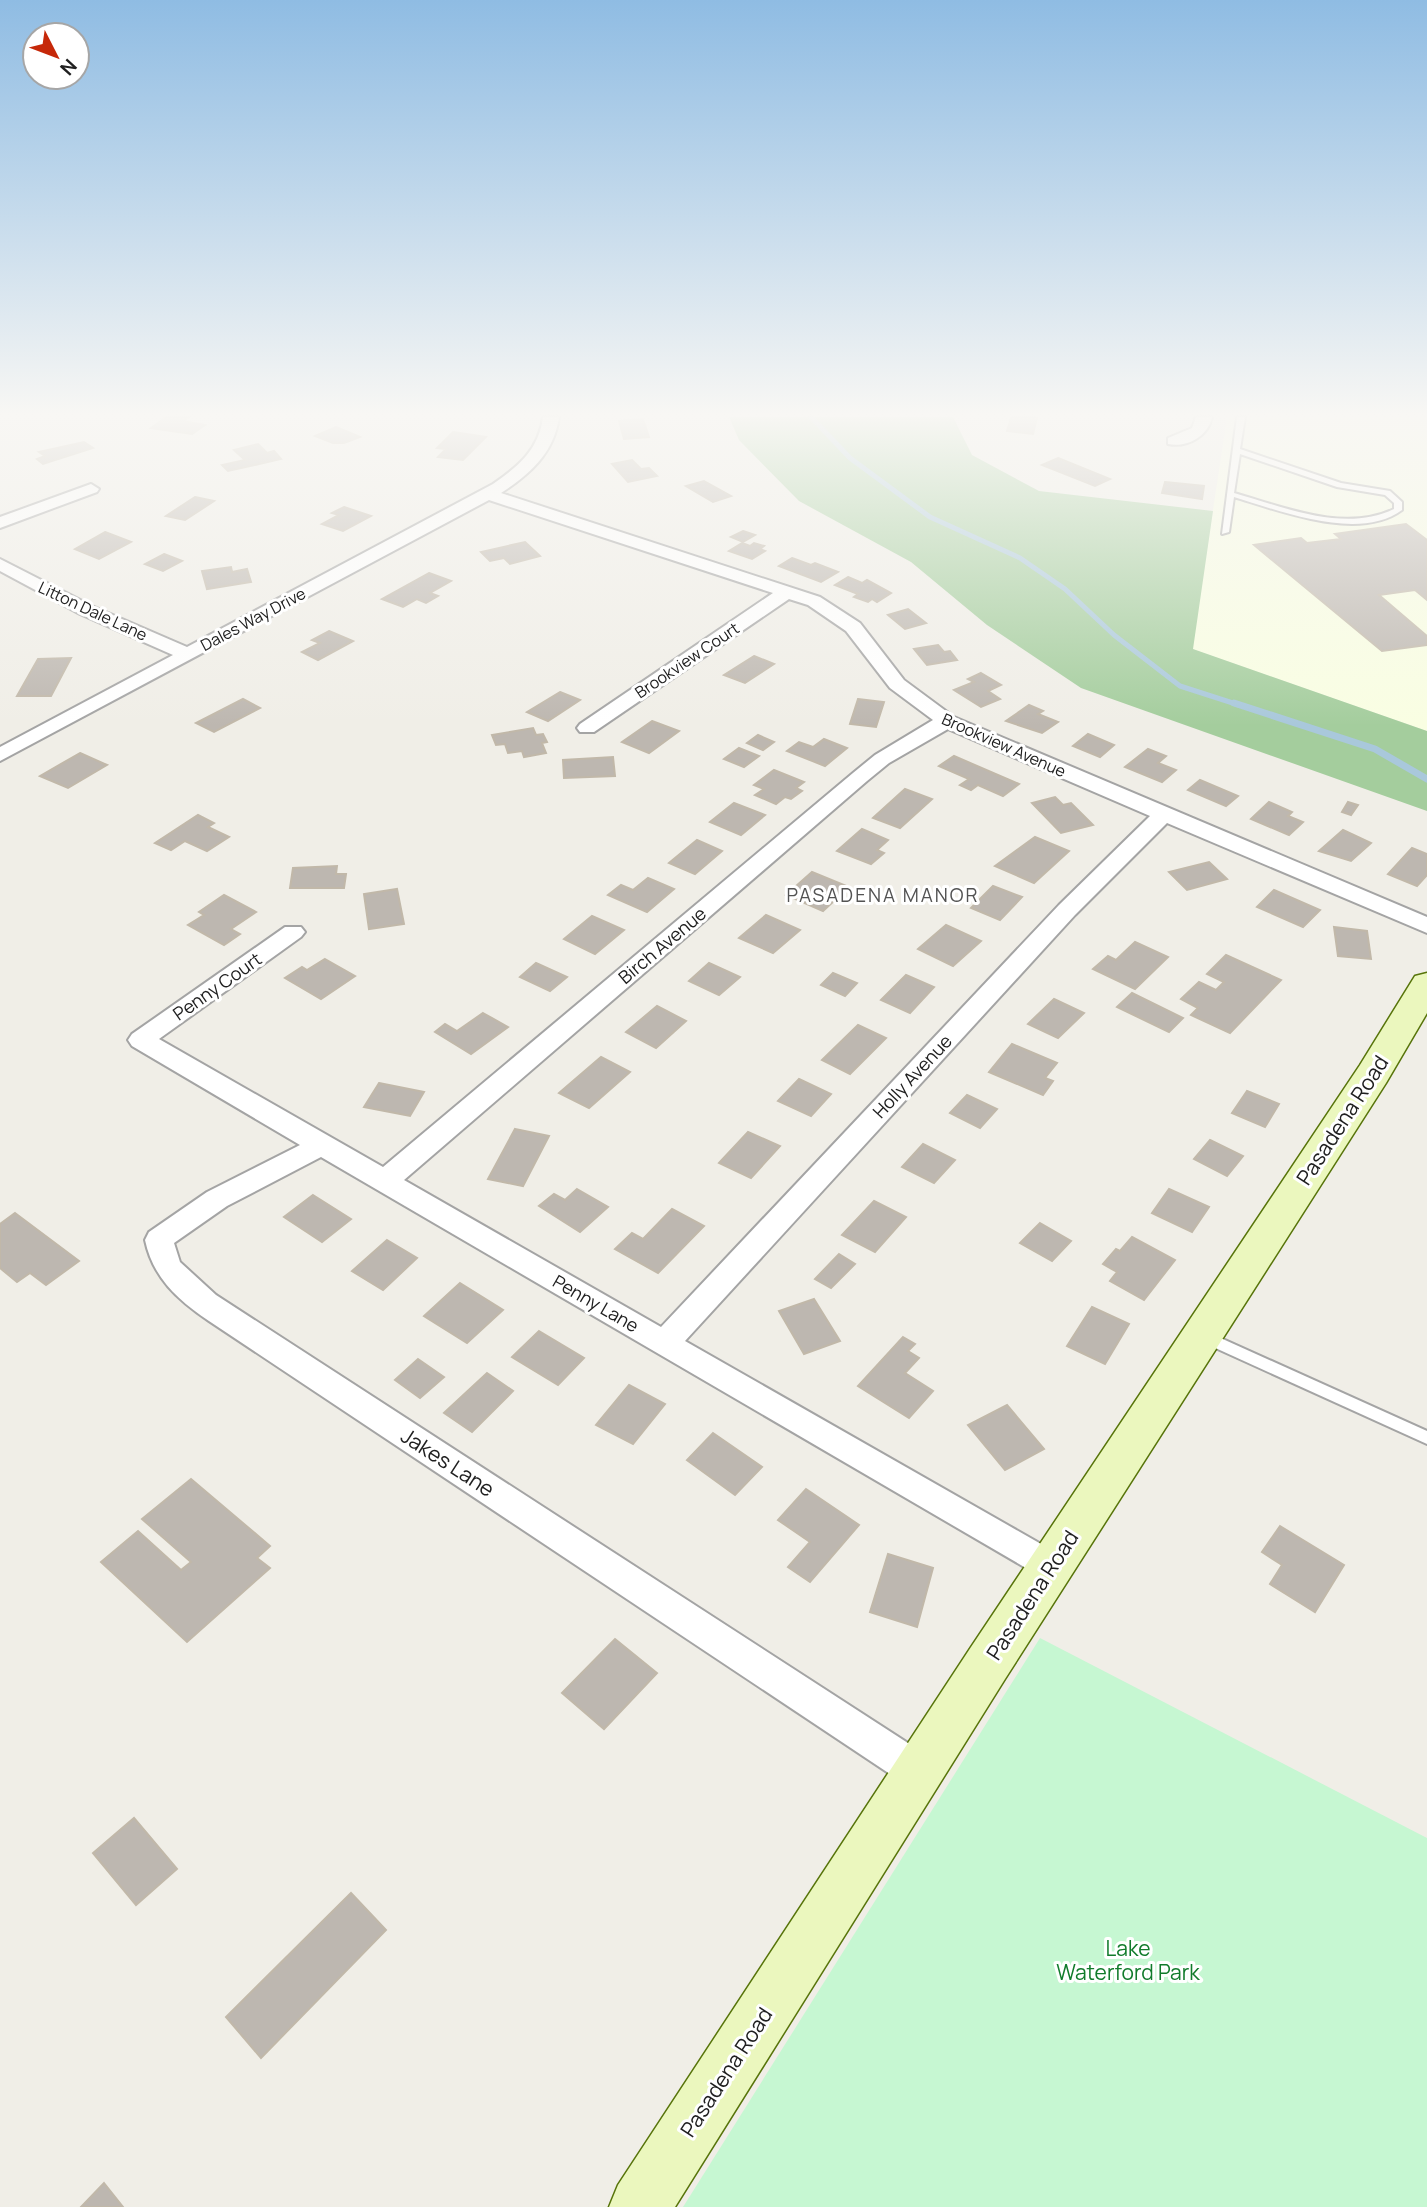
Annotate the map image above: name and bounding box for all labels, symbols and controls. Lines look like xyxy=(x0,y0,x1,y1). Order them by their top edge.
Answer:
north arrow xyxy=(21,21,91,91)
text: N xyxy=(54,54,83,81)
street label: Litton Dale Lane xyxy=(35,576,151,646)
street label: Dales Way Drive xyxy=(197,582,309,656)
street label: Brookview Court xyxy=(631,617,743,703)
street label: Brookview Avenue xyxy=(939,708,1069,782)
district label: PASADENA MANOR xyxy=(786,882,980,908)
street label: Birch Avenue xyxy=(613,901,711,989)
street label: Penny Court xyxy=(168,947,266,1025)
street label: Holly Avenue xyxy=(867,1029,957,1123)
street label: Pasadena Road xyxy=(1290,1050,1394,1190)
street label: Penny Lane xyxy=(549,1269,643,1337)
street label: Jakes Lane xyxy=(396,1421,500,1503)
street label: Pasadena Road xyxy=(980,1525,1084,1665)
park label: Lake Waterford Park xyxy=(1056,1934,1200,1986)
street label: Pasadena Road xyxy=(674,2002,778,2142)

